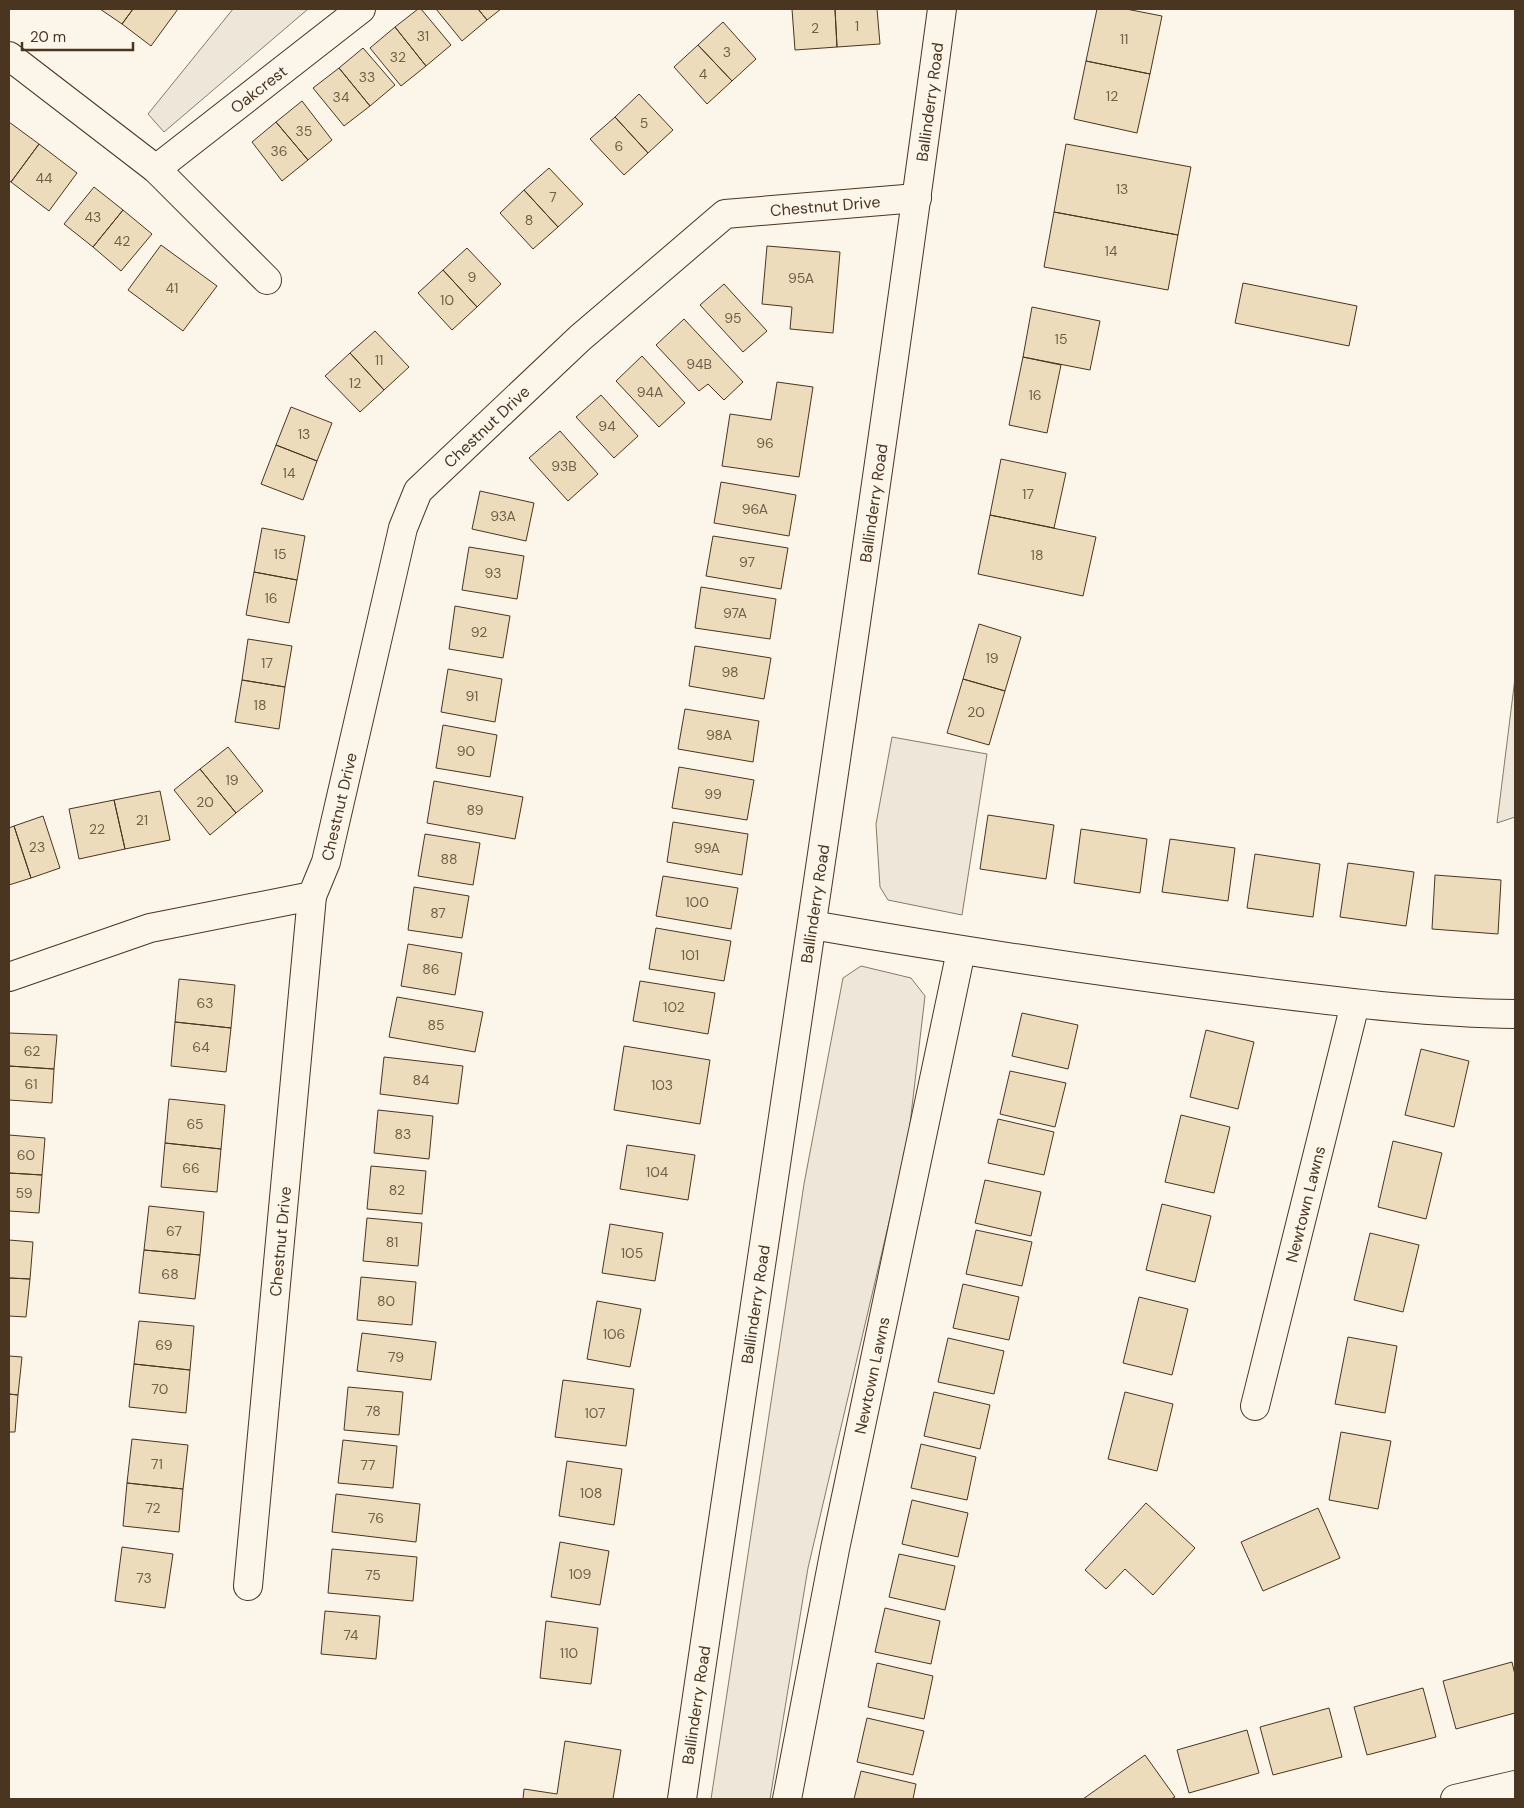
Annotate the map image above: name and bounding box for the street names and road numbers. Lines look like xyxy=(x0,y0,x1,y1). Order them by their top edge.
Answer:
street label: Ballinderry Road xyxy=(911,41,948,163)
street label: Oakcrest xyxy=(226,61,291,118)
street label: Chestnut Drive xyxy=(769,191,881,221)
street label: Chestnut Drive xyxy=(439,381,534,472)
street label: Ballinderry Road xyxy=(855,442,893,564)
street label: Chestnut Drive xyxy=(317,751,362,863)
street label: Ballinderry Road xyxy=(796,843,834,965)
street label: Newtown Lawns xyxy=(1281,1144,1330,1265)
street label: Chestnut Drive xyxy=(265,1186,296,1298)
street label: Ballinderry Road xyxy=(736,1244,775,1365)
street label: Newtown Lawns xyxy=(849,1315,895,1436)
street label: Ballinderry Road xyxy=(677,1644,715,1766)

